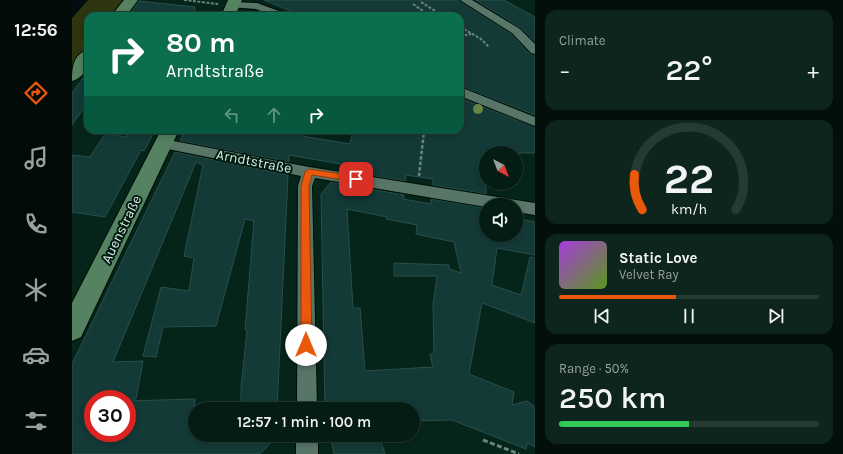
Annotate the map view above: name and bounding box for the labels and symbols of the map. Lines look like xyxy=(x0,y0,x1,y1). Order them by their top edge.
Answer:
street label: Arndtstraße xyxy=(215,146,293,177)
north arrow xyxy=(479,146,523,190)
pin xyxy=(339,162,373,196)
street label: Auenstraße xyxy=(98,193,145,266)
position arrow xyxy=(285,324,327,366)
speed limit sign: 30 xyxy=(84,390,136,442)

